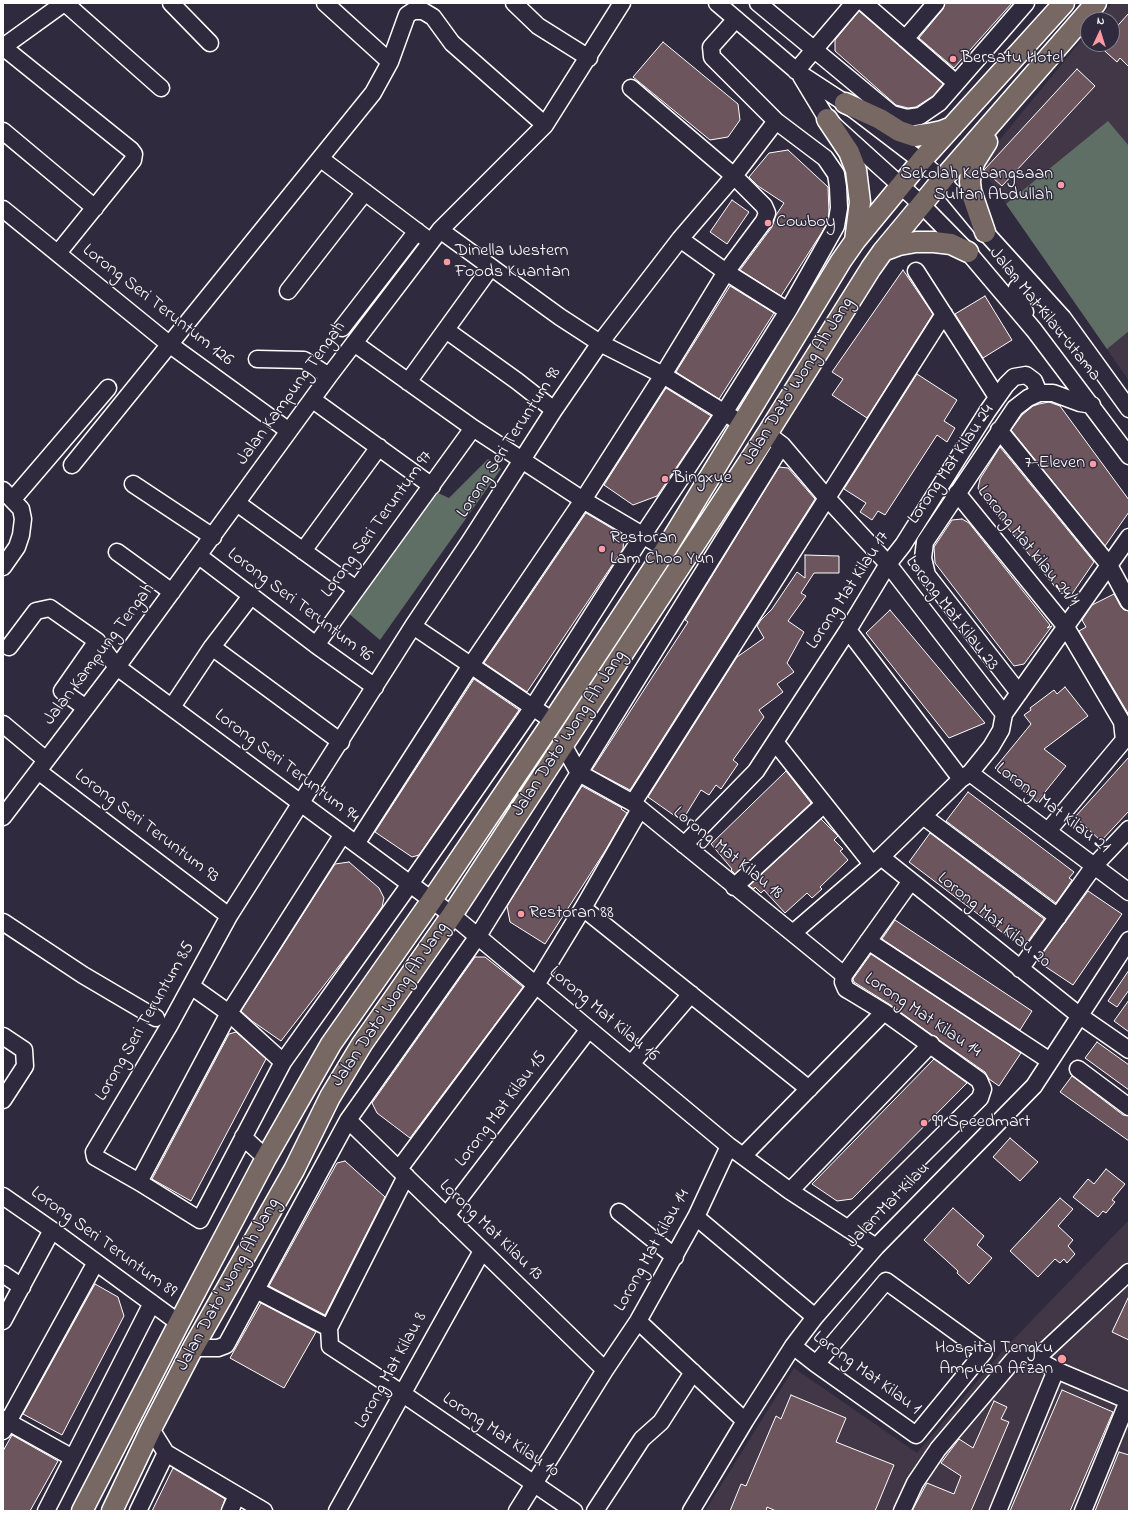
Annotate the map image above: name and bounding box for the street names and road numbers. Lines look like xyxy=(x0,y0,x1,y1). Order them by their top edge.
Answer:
street label: Lorong Seri Teruntum 126 xyxy=(77,240,237,372)
street label: Jalan Mat Kilau Utama xyxy=(983,244,1105,386)
street label: Jalan Dato' Wong Ah Jang xyxy=(739,294,859,470)
street label: Jalan Kampung Tengah xyxy=(233,318,351,470)
street label: Lorong Seri Teruntum 98 xyxy=(453,364,567,522)
street label: Lorong Mat Kilau 24 xyxy=(904,401,1000,529)
street label: Lorong Seri Teruntum 97 xyxy=(318,447,438,603)
street label: Lorong Mat kilau 24/1 xyxy=(971,482,1083,612)
street label: Lorong Mat Kilau 17 xyxy=(803,528,895,654)
street label: Lorong Seri Teruntum 96 xyxy=(222,544,376,668)
street label: Lorong Mat Kilau 23 xyxy=(900,552,1002,676)
street label: Jalan Kampung Tengah xyxy=(40,580,160,730)
street label: Jalan Dato' Wong Ah Jang xyxy=(508,647,632,821)
street label: Lorong Seri Teruntum 94 xyxy=(209,705,363,829)
street label: Lorong Mat Kilau 21 xyxy=(990,759,1114,859)
street label: Lorong Seri Teruntum 93 xyxy=(69,765,223,889)
street label: Lorong Mat Kilau 18 xyxy=(668,803,786,905)
street label: Lorong Mat Kilau 20 xyxy=(932,869,1054,973)
street label: Jalan Dato' Wong Ah Jang xyxy=(328,919,454,1091)
street label: Lorong Seri Teruntum 85 xyxy=(92,939,200,1105)
street label: Lorong Mat Kilau 16 xyxy=(544,963,662,1067)
street label: Lorong Mat Kilau 14 xyxy=(859,969,985,1063)
street label: Lorong Mat Kilau 15 xyxy=(452,1048,552,1172)
street label: Jalan Mat Kilau xyxy=(843,1159,935,1253)
street label: Lorong Mat Kilau 13 xyxy=(433,1176,547,1286)
street label: Lorong Seri Teruntum 89 xyxy=(26,1183,180,1303)
street label: Lorong Mat Kilau 14 xyxy=(611,1186,695,1316)
street label: Jalan Dato' Wong Ah Jang xyxy=(173,1195,285,1375)
street label: Lorong Mat Kilau 8 xyxy=(351,1309,433,1433)
street label: Lorong Mat Kilau 1 xyxy=(808,1327,924,1421)
street label: Lorong Mat Kilau 10 xyxy=(437,1389,563,1483)

